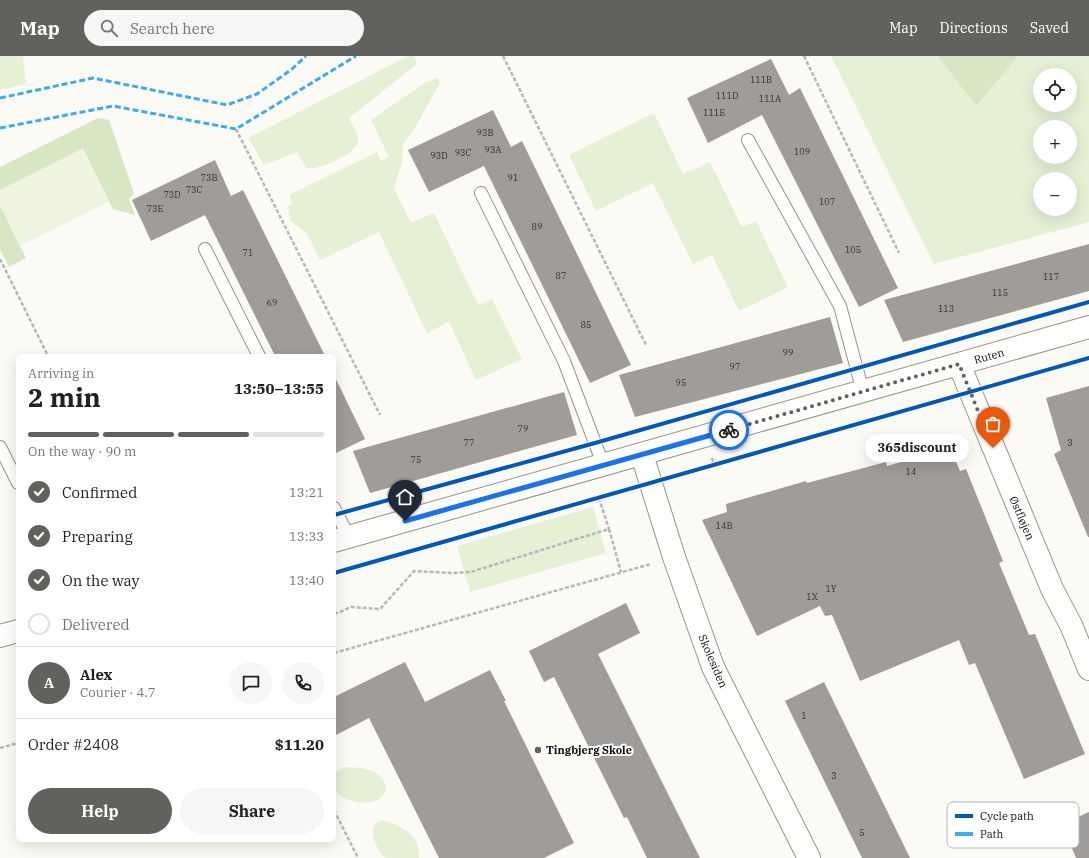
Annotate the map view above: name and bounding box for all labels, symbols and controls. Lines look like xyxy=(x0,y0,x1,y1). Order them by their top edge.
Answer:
search box xyxy=(84,10,364,46)
text: Map xyxy=(20,16,60,40)
icon: search xyxy=(98,17,120,39)
text: Search here xyxy=(130,19,214,38)
text: Map xyxy=(889,19,918,37)
text: Directions xyxy=(940,19,1008,37)
text: Saved xyxy=(1030,19,1069,37)
map controls xyxy=(1033,68,1077,216)
button: locate xyxy=(1033,68,1077,112)
house number: 111B xyxy=(750,74,772,85)
house number: 111D xyxy=(716,90,738,101)
house number: 111A xyxy=(759,93,782,104)
house number: 111E xyxy=(703,107,725,118)
button: + xyxy=(1033,120,1077,164)
house number: 93B xyxy=(477,127,493,138)
house number: 93A xyxy=(485,144,502,155)
house number: 109 xyxy=(794,146,810,157)
house number: 93C xyxy=(455,147,471,158)
house number: 93D xyxy=(430,150,448,161)
house number: 73B xyxy=(201,172,217,183)
house number: 91 xyxy=(508,172,518,183)
button: − xyxy=(1033,172,1077,216)
house number: 73C xyxy=(186,184,202,195)
house number: 73D xyxy=(163,189,181,200)
house number: 107 xyxy=(819,196,835,207)
house number: 73E xyxy=(147,203,164,214)
house number: 89 xyxy=(532,221,542,232)
house number: 105 xyxy=(845,244,861,255)
house number: 71 xyxy=(243,247,253,258)
house number: 87 xyxy=(556,270,566,281)
house number: 117 xyxy=(1043,271,1059,282)
house number: 115 xyxy=(992,287,1008,298)
house number: 69 xyxy=(267,297,277,308)
house number: 113 xyxy=(938,303,954,314)
house number: 85 xyxy=(581,319,591,330)
street label: Ruten xyxy=(972,345,1006,367)
house number: 99 xyxy=(783,347,793,358)
house number: 97 xyxy=(730,361,740,372)
text: Arriving in xyxy=(28,365,94,382)
house number: 95 xyxy=(676,377,686,388)
text: 13:50–13:55 xyxy=(234,379,324,398)
text: 2 min xyxy=(28,380,101,414)
pin xyxy=(976,407,1010,448)
courier xyxy=(709,410,749,450)
icon: bag xyxy=(982,413,1004,435)
icon: bike xyxy=(718,419,740,441)
house number: 79 xyxy=(518,423,528,434)
callout: 365discount xyxy=(865,434,969,462)
house number: 77 xyxy=(464,437,474,448)
house number: 3 xyxy=(1067,437,1073,448)
text: 365discount xyxy=(878,439,956,456)
text: On the way · 90 m xyxy=(28,443,136,460)
house number: 75 xyxy=(411,454,421,465)
house number: 14 xyxy=(906,466,916,477)
pin xyxy=(388,480,422,521)
icon: check xyxy=(28,481,50,503)
text: Confirmed xyxy=(62,483,137,502)
text: 13:21 xyxy=(289,484,324,501)
icon: home xyxy=(394,486,416,508)
street label: Østfløjen xyxy=(1006,494,1038,542)
house number: 14B xyxy=(716,520,732,531)
icon: check xyxy=(28,525,50,547)
text: Preparing xyxy=(62,527,133,546)
text: 13:33 xyxy=(289,528,324,545)
icon: check xyxy=(28,569,50,591)
text: On the way xyxy=(62,571,140,590)
text: 13:40 xyxy=(289,572,324,589)
house number: 1Y xyxy=(825,583,837,594)
house number: 1X xyxy=(806,591,818,602)
text: Delivered xyxy=(62,615,130,634)
street label: Skolesiden xyxy=(696,632,730,690)
button: chat xyxy=(230,662,272,704)
button: phone xyxy=(282,662,324,704)
text: Alex xyxy=(80,665,112,684)
text: A xyxy=(44,673,54,692)
text: Courier · 4.7 xyxy=(80,684,156,701)
house number: 1 xyxy=(801,710,807,721)
text: Order #2408 xyxy=(28,735,119,754)
text: $11.20 xyxy=(275,735,324,754)
place label: Tingbjerg Skole xyxy=(546,743,632,757)
marker: Tingbjerg Skole xyxy=(533,745,543,755)
house number: 3 xyxy=(831,770,837,781)
button: Help xyxy=(28,788,172,834)
button: Share xyxy=(180,788,324,834)
legend xyxy=(947,802,1079,848)
text: Cycle path xyxy=(980,809,1034,823)
house number: 5 xyxy=(859,827,865,838)
text: Path xyxy=(980,827,1003,841)

